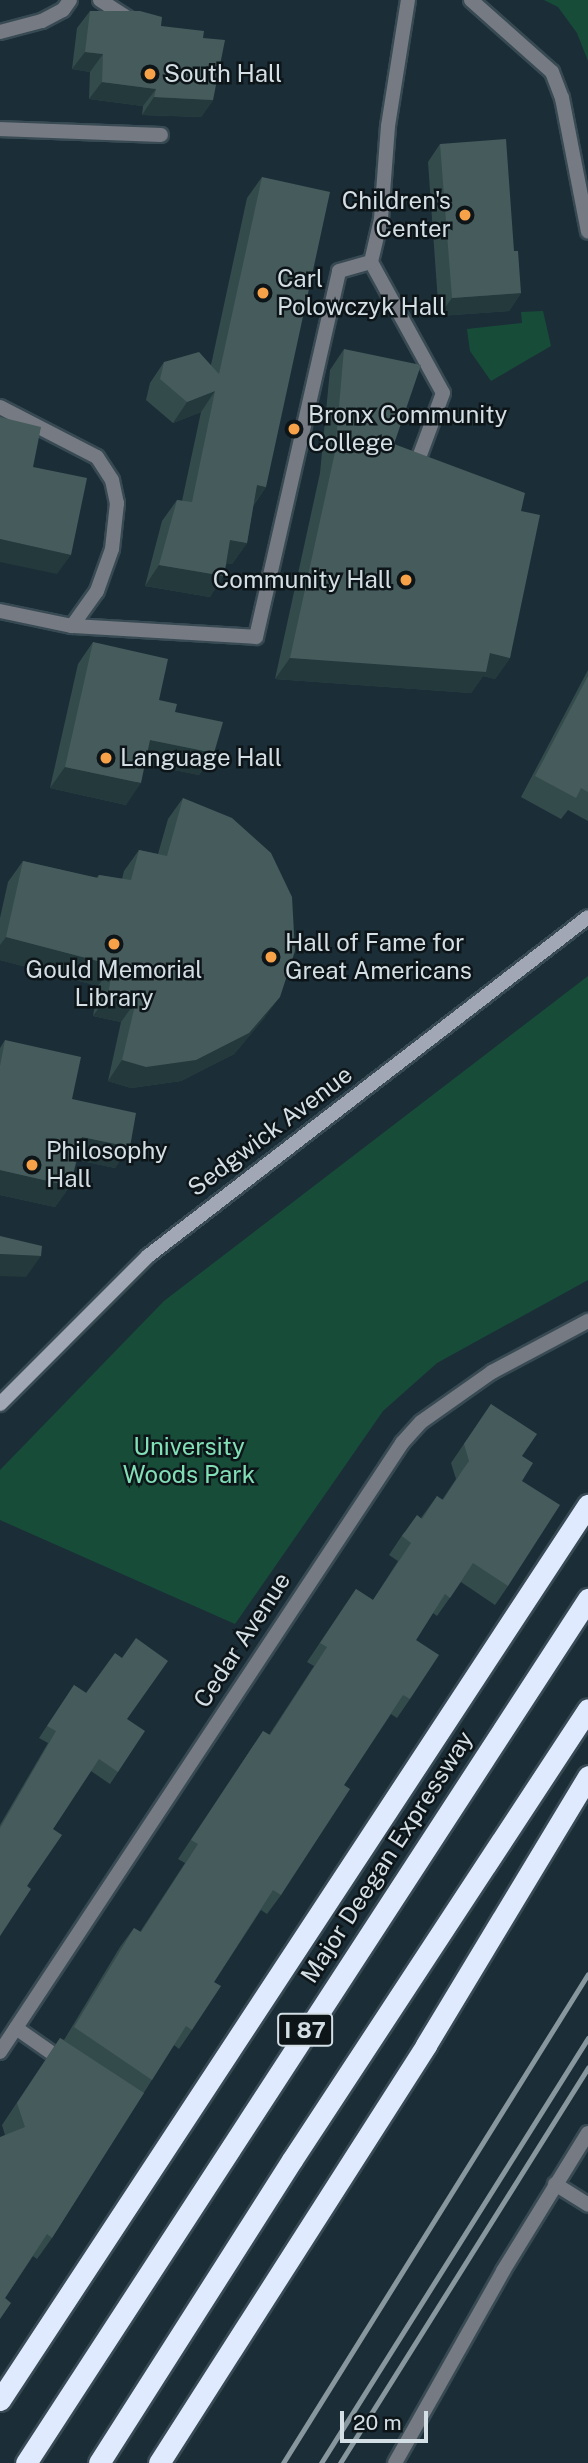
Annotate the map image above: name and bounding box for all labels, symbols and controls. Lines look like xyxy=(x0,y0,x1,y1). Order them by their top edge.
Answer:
place label: South Hall xyxy=(164,60,282,88)
marker: South Hall xyxy=(142,66,158,82)
place label: Children's Center xyxy=(342,187,451,243)
marker: Children's Center xyxy=(457,207,473,223)
place label: Carl Polowczyk Hall xyxy=(277,265,446,321)
marker: Carl Polowczyk Hall xyxy=(255,285,271,301)
place label: Bronx Community College xyxy=(308,401,507,457)
marker: Bronx Community College xyxy=(286,421,302,437)
place label: Community Hall xyxy=(213,566,392,594)
marker: Community Hall xyxy=(398,572,414,588)
place label: Language Hall xyxy=(120,744,282,772)
marker: Language Hall xyxy=(98,750,114,766)
place label: Hall of Fame for Great Americans xyxy=(285,929,472,985)
marker: Gould Memorial Library xyxy=(106,936,122,952)
marker: Hall of Fame for Great Americans xyxy=(263,949,279,965)
place label: Gould Memorial Library xyxy=(26,956,202,1012)
street label: Sedgwick Avenue xyxy=(182,1060,358,1202)
place label: Philosophy Hall xyxy=(46,1137,168,1193)
marker: Philosophy Hall xyxy=(24,1157,40,1173)
park label: University Woods Park xyxy=(123,1433,255,1489)
street label: Cedar Avenue xyxy=(188,1567,296,1713)
street label: Major Deegan Expressway xyxy=(295,1726,479,1988)
road number: I 87 xyxy=(277,2010,333,2050)
scale bar xyxy=(343,2396,430,2440)
text: 20 m xyxy=(353,2410,402,2435)

